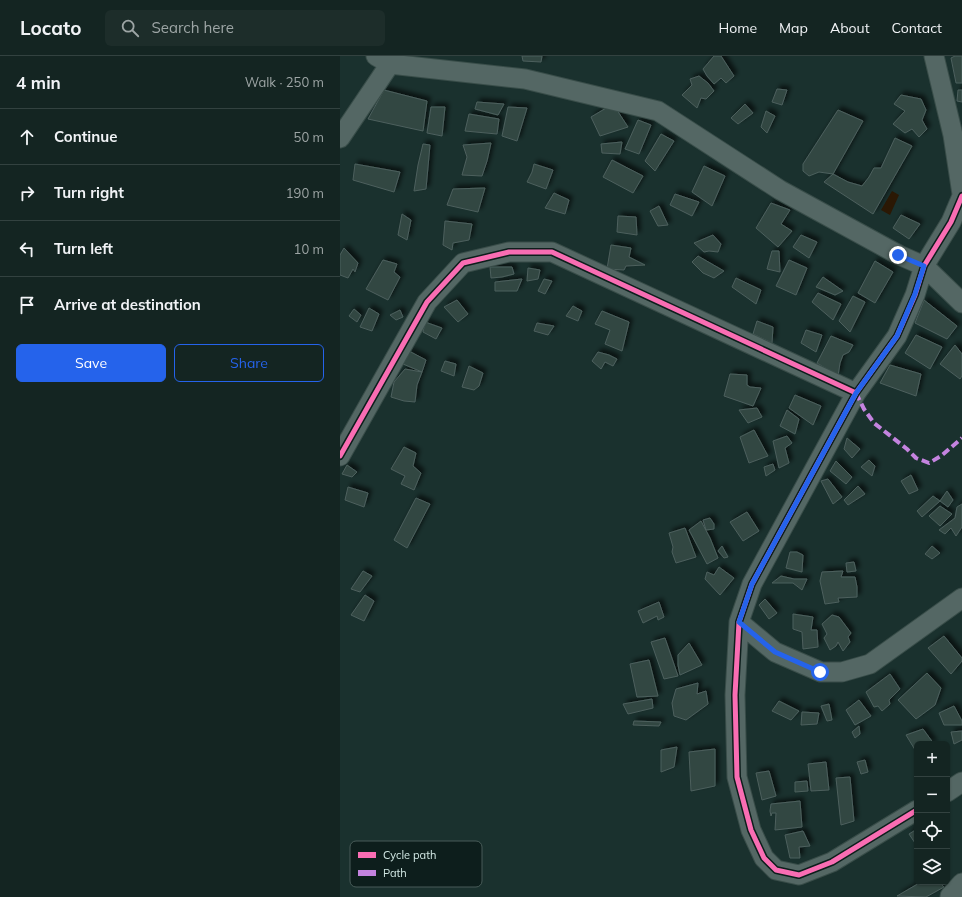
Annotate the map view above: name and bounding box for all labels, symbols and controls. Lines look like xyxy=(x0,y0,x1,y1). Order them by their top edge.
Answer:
search box xyxy=(105,10,385,46)
text: Locato xyxy=(20,16,81,40)
icon: search xyxy=(119,17,141,39)
text: Search here xyxy=(151,18,234,37)
text: Home xyxy=(718,19,757,37)
text: Map xyxy=(779,19,808,37)
text: About xyxy=(830,19,870,37)
text: Contact xyxy=(892,19,942,37)
text: 4 min xyxy=(16,72,61,93)
text: Walk · 250 m xyxy=(245,74,324,90)
icon: ahead xyxy=(16,126,38,148)
text: Continue xyxy=(54,127,117,146)
text: 50 m xyxy=(294,129,324,145)
icon: right xyxy=(16,182,38,204)
text: Turn right xyxy=(54,183,124,202)
text: 190 m xyxy=(286,185,324,201)
icon: left xyxy=(16,238,38,260)
text: Turn left xyxy=(54,239,113,258)
text: 10 m xyxy=(294,241,324,257)
route end xyxy=(889,246,907,264)
icon: arrive xyxy=(16,294,38,316)
text: Arrive at destination xyxy=(54,295,201,314)
button: Save xyxy=(16,344,166,382)
button: Share xyxy=(174,344,324,382)
route start xyxy=(811,663,829,681)
map controls xyxy=(914,741,950,885)
button: + xyxy=(914,741,950,777)
button: − xyxy=(914,777,950,813)
button: locate xyxy=(914,813,950,849)
legend xyxy=(350,841,482,887)
text: Cycle path xyxy=(383,848,436,862)
button: layers xyxy=(914,849,950,885)
text: Path xyxy=(383,866,407,880)

